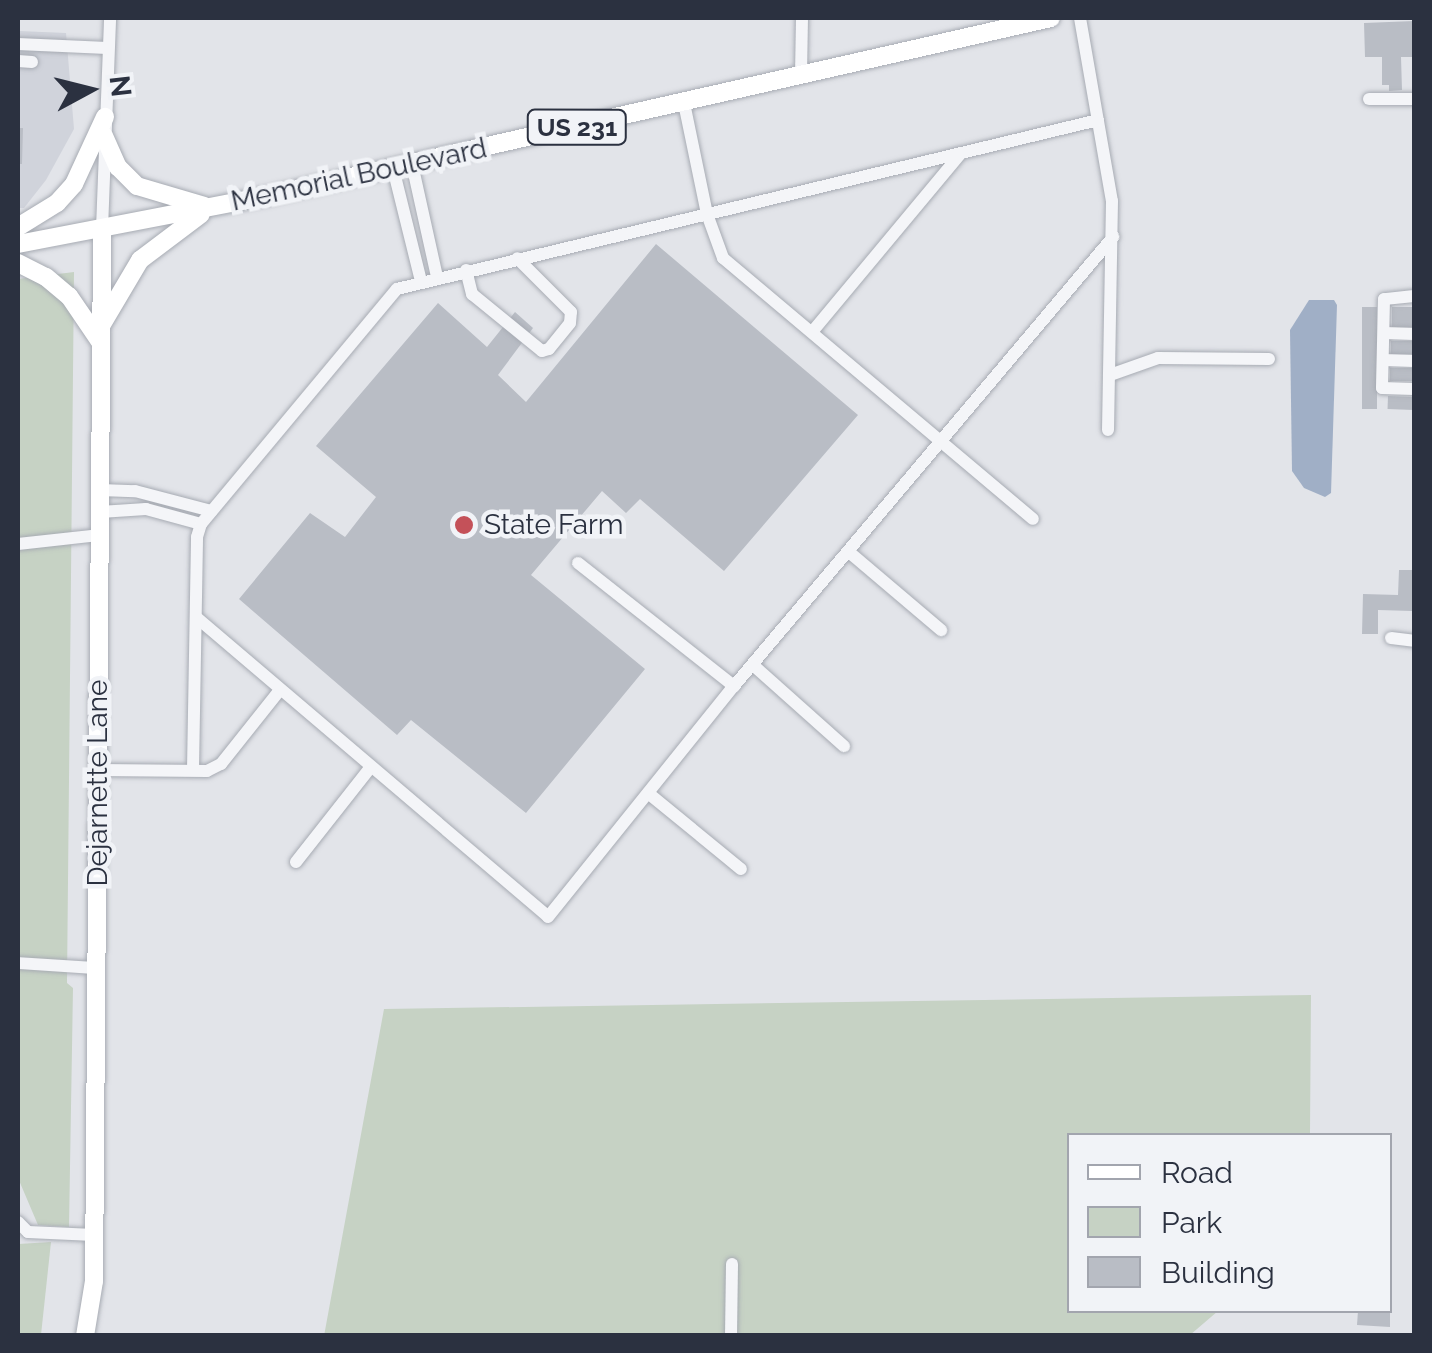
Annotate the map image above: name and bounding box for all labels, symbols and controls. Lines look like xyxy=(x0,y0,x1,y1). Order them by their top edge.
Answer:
north arrow xyxy=(40,40,140,140)
text: N xyxy=(103,74,138,99)
road number: US 231 xyxy=(524,107,630,147)
street label: Memorial Boulevard xyxy=(228,131,490,219)
place label: State Farm xyxy=(484,508,623,542)
marker: State Farm xyxy=(453,514,475,536)
street label: Dejarnette Lane xyxy=(81,680,115,886)
legend xyxy=(1067,1133,1392,1313)
text: Road xyxy=(1161,1155,1233,1190)
text: Park xyxy=(1161,1205,1222,1240)
text: Building xyxy=(1161,1255,1275,1290)

